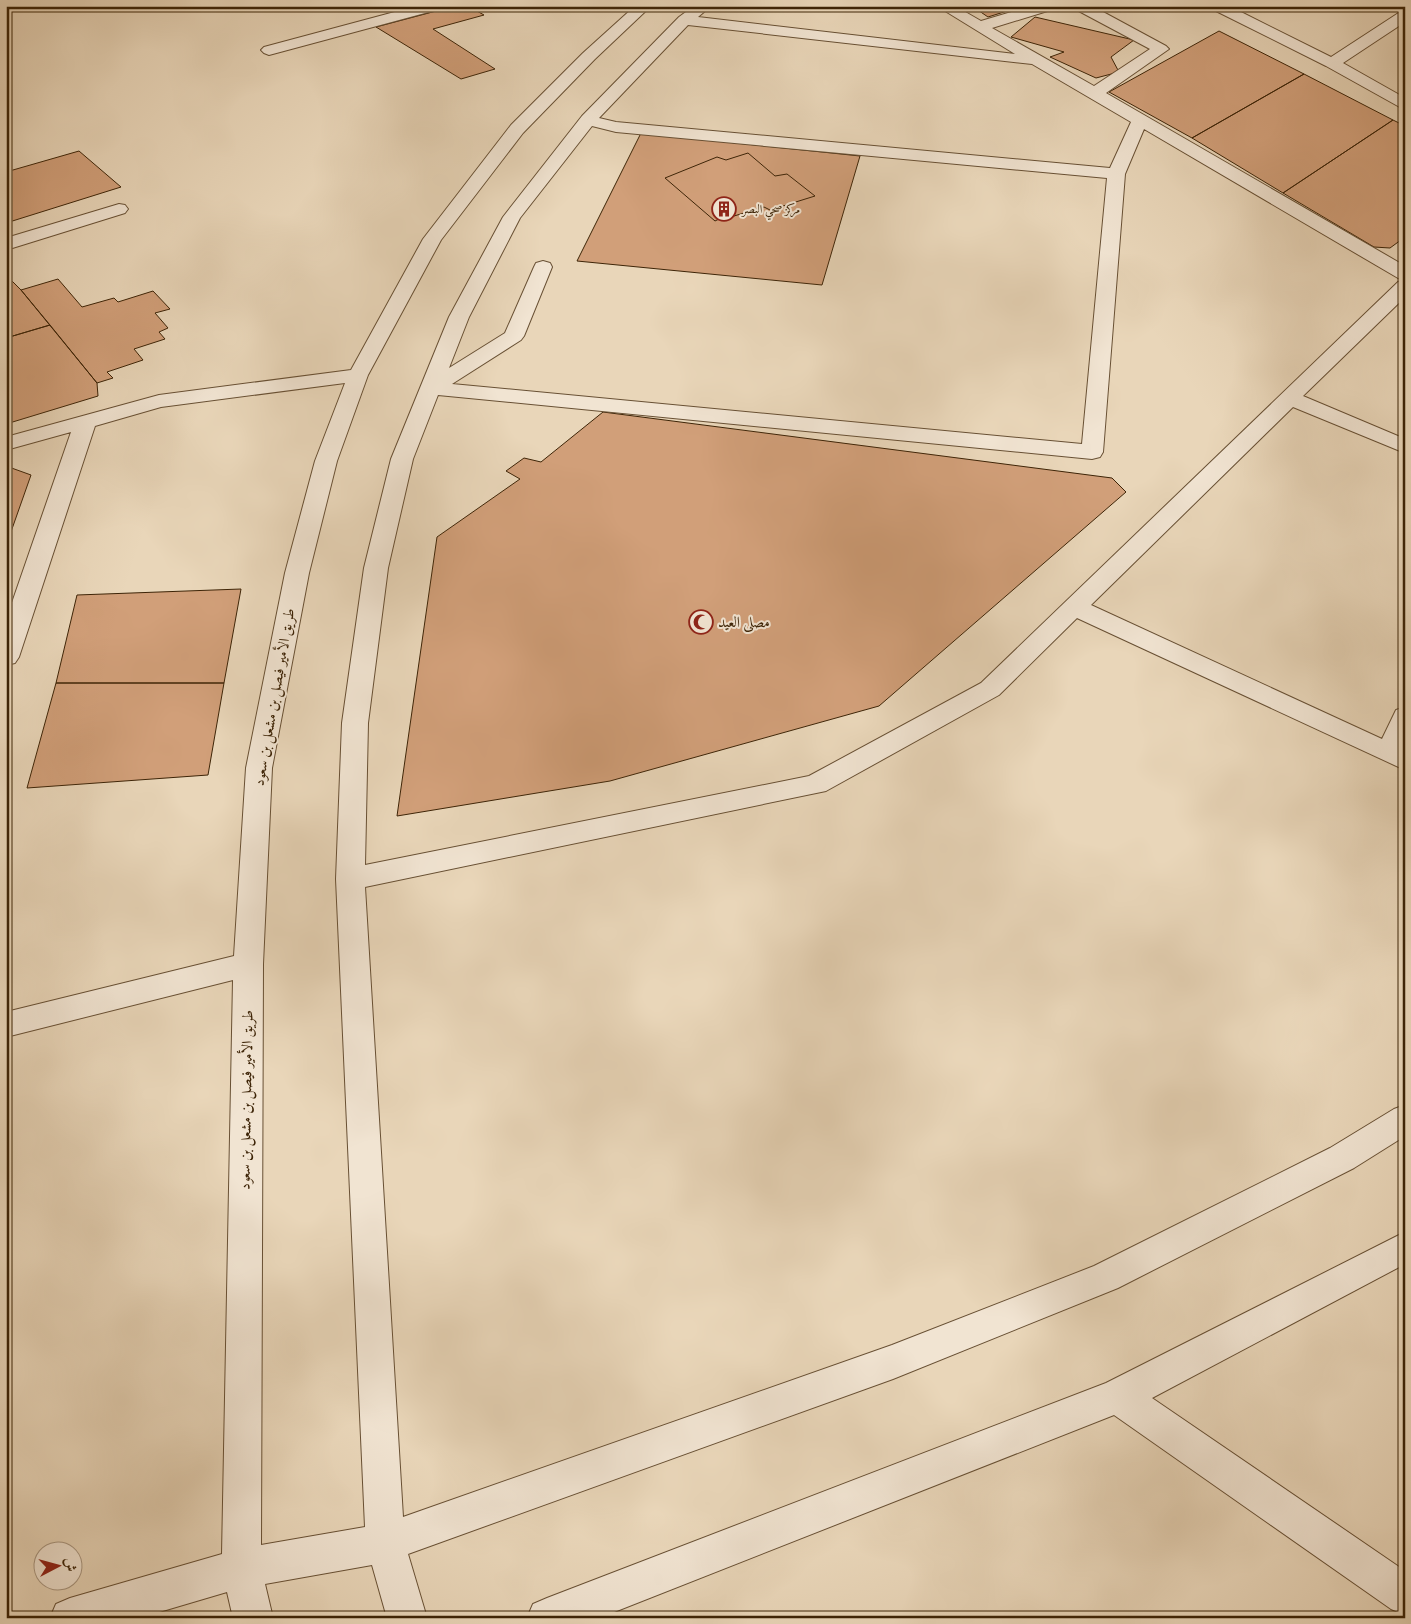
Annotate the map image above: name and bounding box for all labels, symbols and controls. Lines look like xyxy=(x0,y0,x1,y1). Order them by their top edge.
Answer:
building icon: مركز صحي البصر xyxy=(711,196,737,222)
place label: مركز صحي البصر xyxy=(740,202,800,221)
street label: طريق الأمير فيصل بن مشعل بن سعود xyxy=(248,606,300,788)
mosque icon: مصلى العيد xyxy=(688,609,714,635)
place label: مصلى العيد xyxy=(718,613,770,633)
street label: طريق الأمير فيصل بن مشعل بن سعود xyxy=(233,1010,259,1190)
north arrow xyxy=(32,1542,82,1592)
text: ش xyxy=(61,1557,80,1573)

